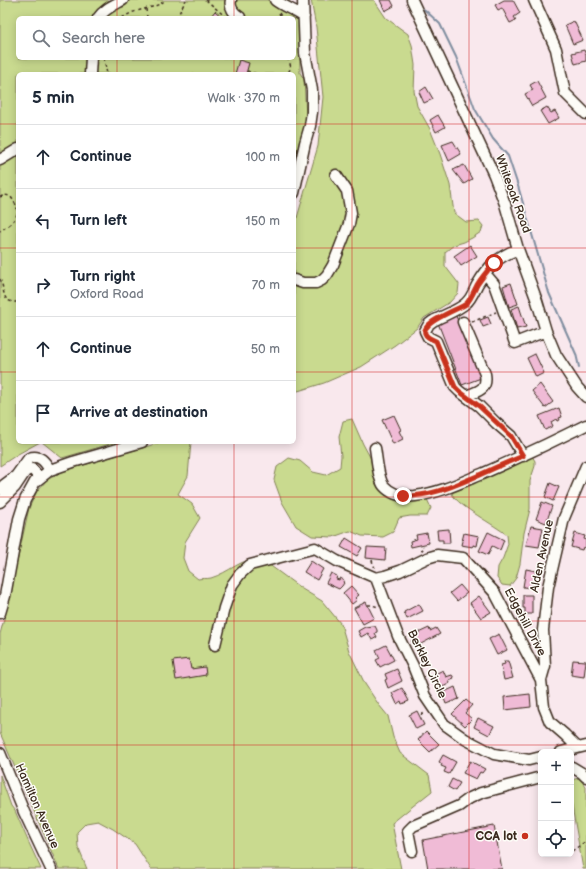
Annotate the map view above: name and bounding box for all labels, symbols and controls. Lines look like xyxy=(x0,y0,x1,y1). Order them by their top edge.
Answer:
search box xyxy=(16,16,296,60)
icon: search xyxy=(30,27,52,49)
text: Search here xyxy=(62,29,145,48)
text: 5 min xyxy=(32,88,75,108)
text: Walk · 370 m xyxy=(207,90,280,106)
icon: ahead xyxy=(32,146,54,168)
text: Continue xyxy=(70,147,132,166)
text: 100 m xyxy=(245,149,280,165)
street label: Whiteoak Road xyxy=(492,153,534,235)
icon: left xyxy=(32,210,54,232)
text: Turn left xyxy=(70,211,127,230)
text: 150 m xyxy=(246,213,280,229)
route start xyxy=(485,254,503,272)
text: Turn right xyxy=(70,267,135,286)
icon: right xyxy=(32,274,54,296)
text: 70 m xyxy=(252,277,280,293)
text: Oxford Road xyxy=(70,286,144,302)
icon: ahead xyxy=(32,338,54,360)
text: Continue xyxy=(70,339,132,358)
text: 50 m xyxy=(251,341,280,357)
icon: arrive xyxy=(32,402,54,424)
text: Arrive at destination xyxy=(70,403,208,422)
route end xyxy=(394,487,412,505)
street label: Alden Avenue xyxy=(527,518,557,594)
street label: Edgehill Drive xyxy=(501,585,549,659)
street label: Berkley Circle xyxy=(404,627,450,701)
map controls xyxy=(538,749,574,857)
button: + xyxy=(538,749,574,785)
street label: Hamilton Avenue xyxy=(12,761,62,851)
button: − xyxy=(538,785,574,821)
button: locate xyxy=(538,821,574,857)
place label: CCA lot xyxy=(476,829,517,844)
marker: CCA lot xyxy=(520,831,530,841)

